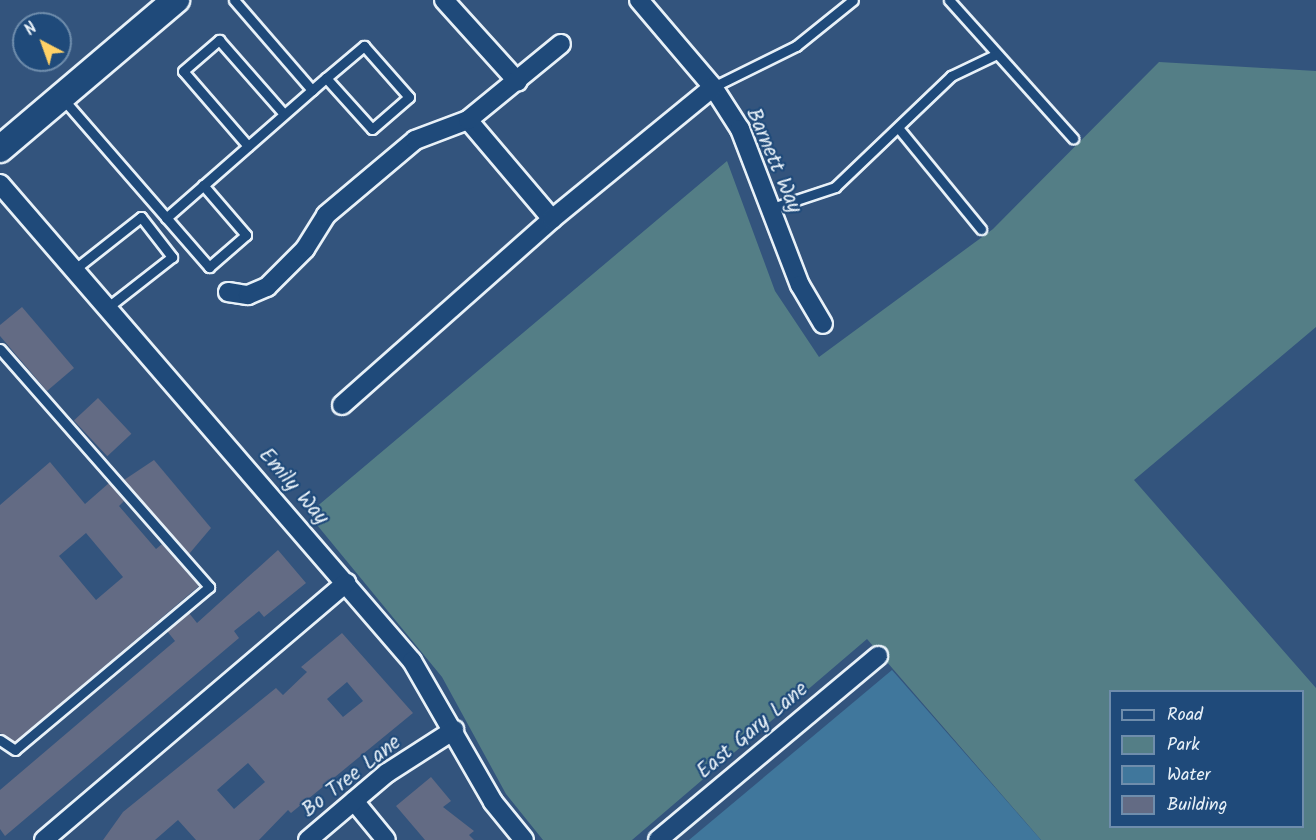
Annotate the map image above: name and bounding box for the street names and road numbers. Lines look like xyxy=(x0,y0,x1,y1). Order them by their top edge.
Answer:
street label: Barnett Way xyxy=(740,105,806,217)
street label: Emily Way xyxy=(253,443,333,531)
street label: East Gary Lane xyxy=(692,677,814,785)
street label: Bo Tree Lane xyxy=(297,731,407,823)

